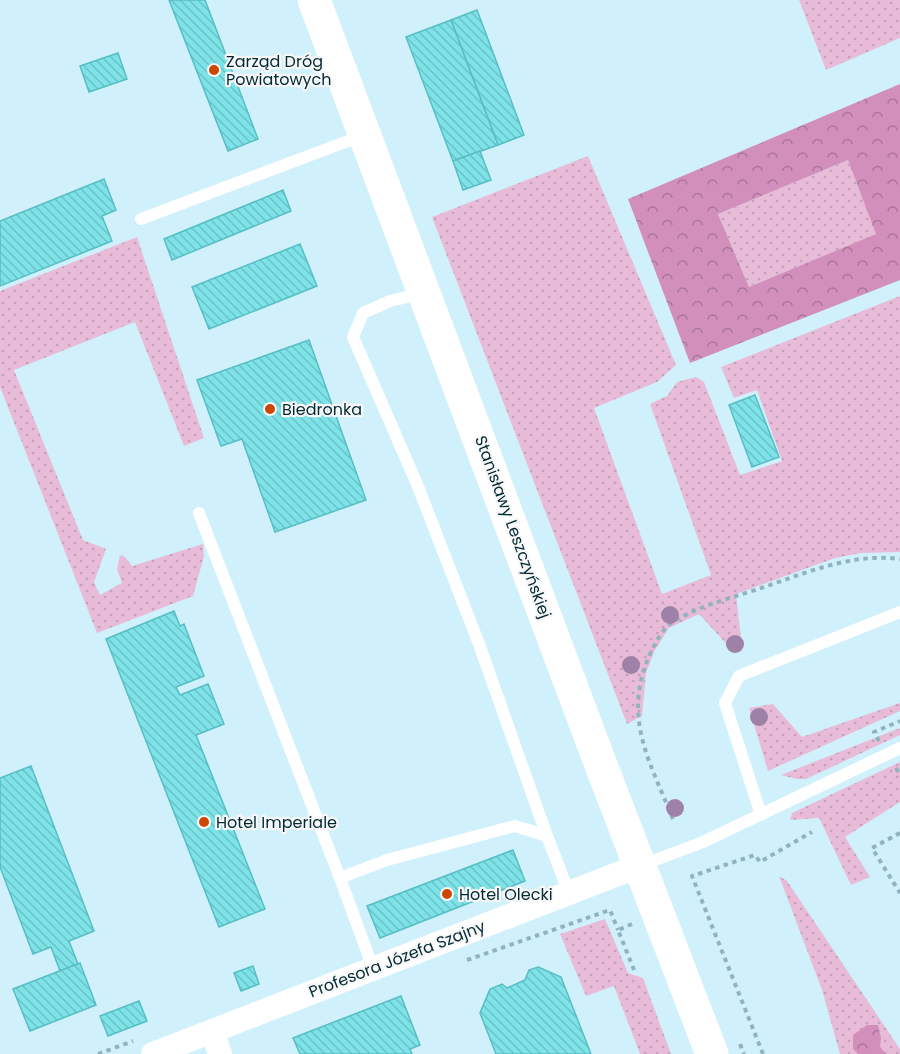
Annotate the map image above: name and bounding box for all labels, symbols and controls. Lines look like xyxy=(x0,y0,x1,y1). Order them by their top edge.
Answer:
place label: Zarząd Dróg Powiatowych xyxy=(226,50,332,91)
marker: Zarząd Dróg Powiatowych xyxy=(207,63,221,77)
place label: Biedronka xyxy=(282,398,362,421)
marker: Biedronka xyxy=(263,402,277,416)
street label: Stanisławy Leszczyńskiej xyxy=(469,432,557,622)
place label: Hotel Imperiale xyxy=(216,811,337,834)
marker: Hotel Imperiale xyxy=(197,815,211,829)
place label: Hotel Olecki xyxy=(459,883,553,906)
marker: Hotel Olecki xyxy=(440,887,454,901)
street label: Profesora Józefa Szajny xyxy=(305,915,489,1003)

